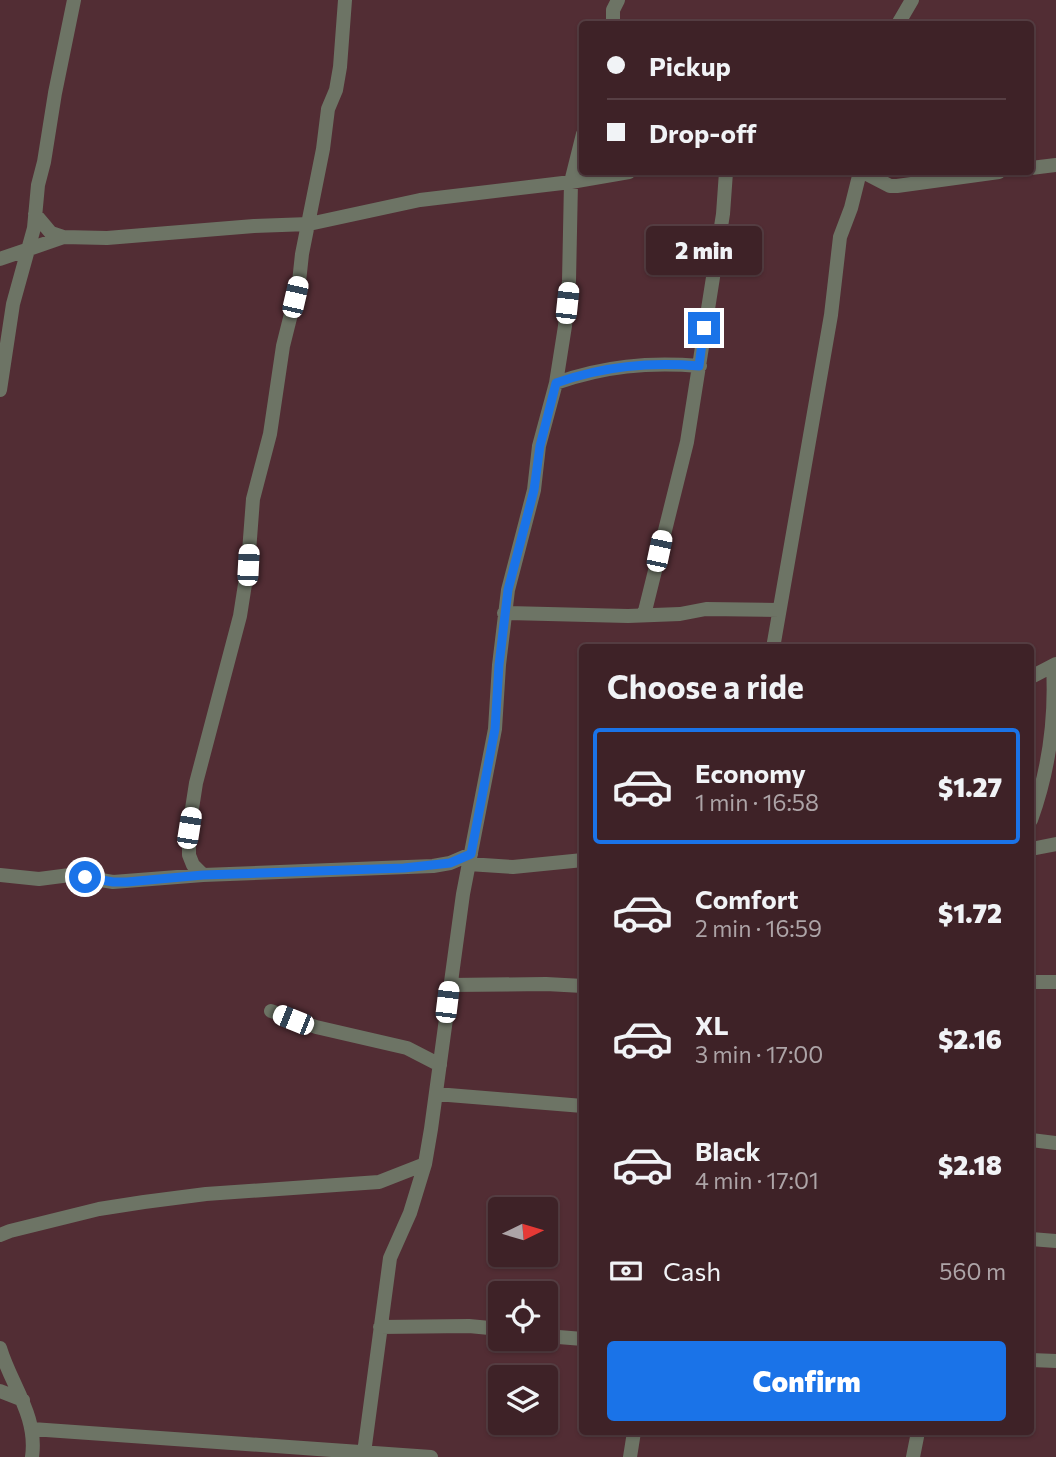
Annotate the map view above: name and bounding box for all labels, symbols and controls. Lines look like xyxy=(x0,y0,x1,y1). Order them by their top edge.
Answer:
text: Pickup xyxy=(649,50,731,81)
text: Drop-off xyxy=(649,117,756,148)
callout: 2 min xyxy=(646,226,762,276)
text: 2 min xyxy=(675,236,733,264)
car xyxy=(281,274,310,320)
car xyxy=(555,281,580,325)
route end xyxy=(688,312,720,344)
car xyxy=(645,528,674,574)
car xyxy=(237,543,260,587)
text: Choose a ride xyxy=(607,666,804,706)
icon: car xyxy=(611,755,674,818)
text: Economy xyxy=(695,757,806,788)
text: $1.27 xyxy=(938,771,1002,802)
text: 1 min · 16:58 xyxy=(695,788,819,816)
car xyxy=(176,806,203,850)
route start xyxy=(69,861,101,893)
icon: car xyxy=(611,881,674,944)
text: Comfort xyxy=(695,883,798,914)
text: $1.72 xyxy=(938,897,1002,928)
text: 2 min · 16:59 xyxy=(695,914,822,942)
car xyxy=(435,980,460,1024)
car xyxy=(270,1002,317,1038)
icon: car xyxy=(611,1007,674,1070)
text: XL xyxy=(695,1009,729,1040)
text: $2.16 xyxy=(938,1023,1002,1054)
text: 3 min · 17:00 xyxy=(695,1040,823,1068)
icon: car xyxy=(611,1133,674,1196)
text: Black xyxy=(695,1135,761,1166)
text: $2.18 xyxy=(938,1149,1002,1180)
text: 4 min · 17:01 xyxy=(695,1166,819,1194)
north arrow xyxy=(488,1197,558,1267)
map controls xyxy=(488,1197,558,1435)
icon: cash xyxy=(607,1252,645,1290)
text: Cash xyxy=(663,1255,721,1286)
text: 560 m xyxy=(939,1257,1006,1285)
button: locate xyxy=(488,1281,558,1351)
button: Confirm xyxy=(607,1341,1006,1421)
button: layers xyxy=(488,1365,558,1435)

